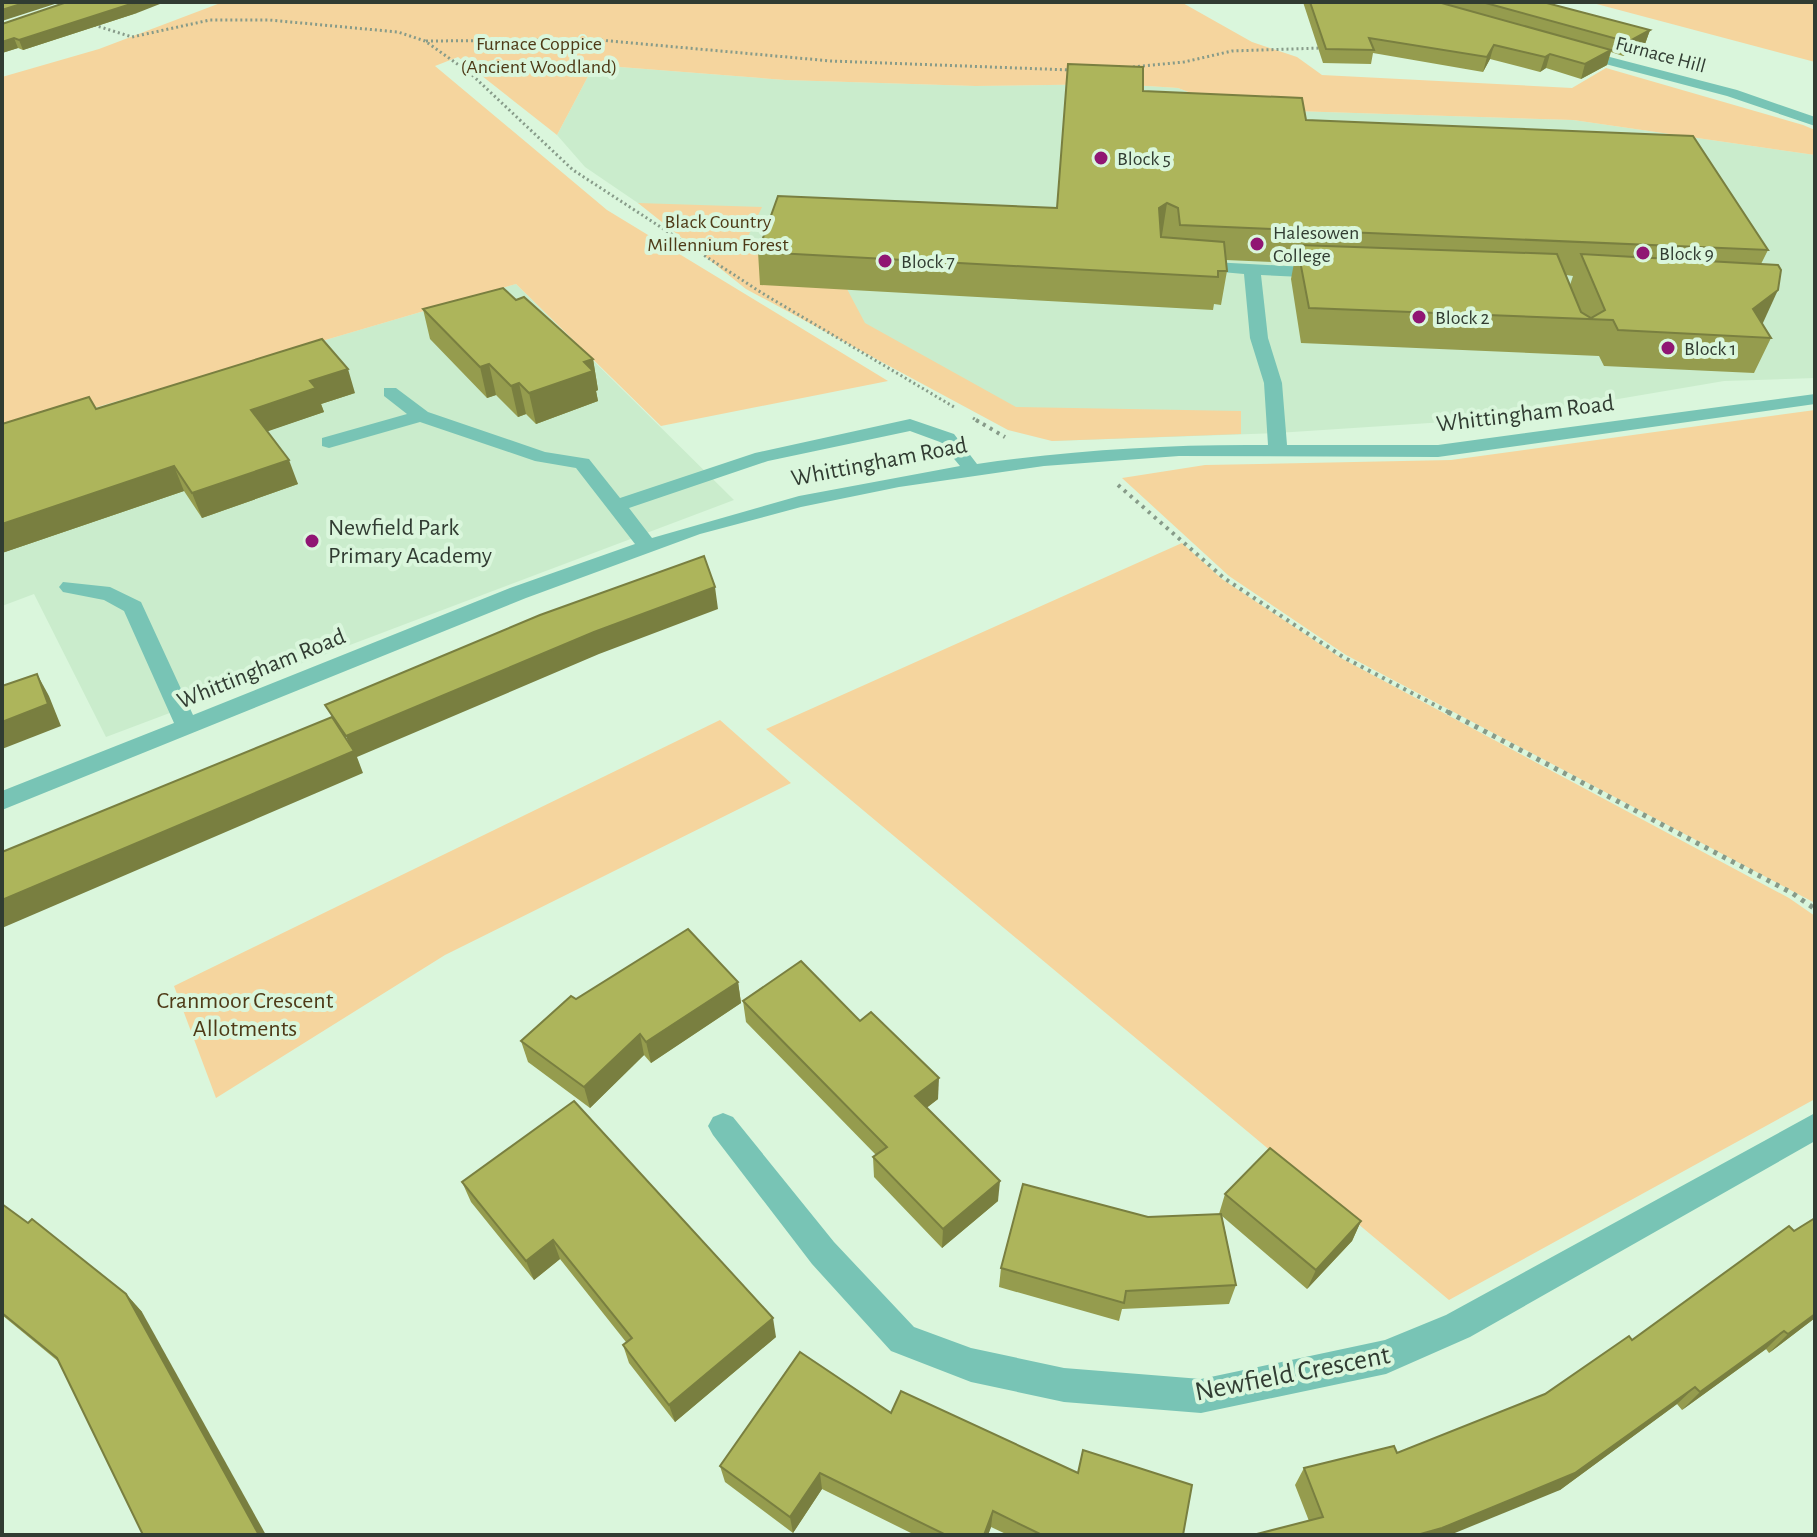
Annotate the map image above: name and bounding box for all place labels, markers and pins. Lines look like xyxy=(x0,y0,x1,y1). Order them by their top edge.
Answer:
marker: Block 5 xyxy=(1092,149,1110,167)
place label: Block 5 xyxy=(1117,149,1171,169)
place label: Halesowen College xyxy=(1273,223,1359,266)
marker: Halesowen College xyxy=(1248,235,1266,253)
marker: Block 9 xyxy=(1634,244,1652,262)
place label: Block 9 xyxy=(1659,244,1714,264)
marker: Block 7 xyxy=(876,252,894,270)
place label: Block 7 xyxy=(901,252,955,272)
marker: Block 2 xyxy=(1410,308,1428,326)
place label: Block 2 xyxy=(1435,308,1490,328)
marker: Block 1 xyxy=(1659,339,1677,357)
place label: Block 1 xyxy=(1684,339,1737,359)
place label: Newfield Park Primary Academy xyxy=(328,516,492,568)
marker: Newfield Park Primary Academy xyxy=(303,532,321,550)

